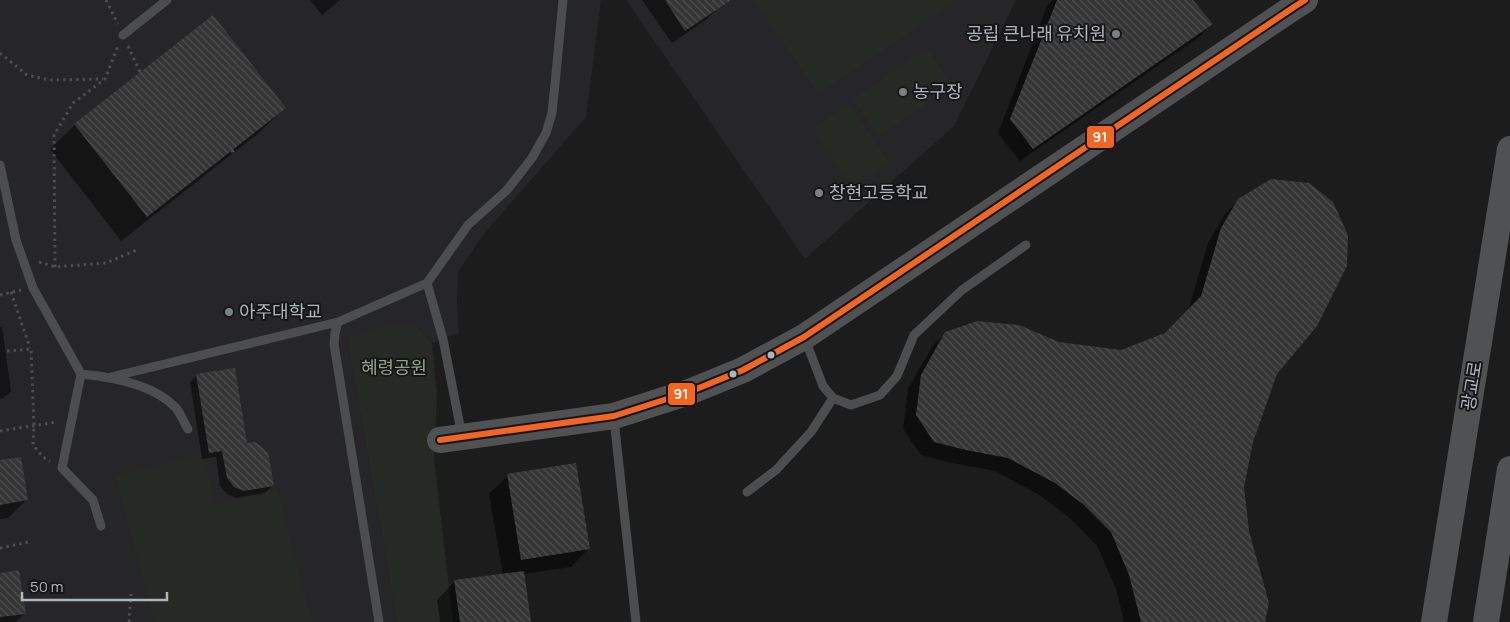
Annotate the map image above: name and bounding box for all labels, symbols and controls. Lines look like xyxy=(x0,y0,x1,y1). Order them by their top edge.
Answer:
place label: 공립 큰나래 유치원 xyxy=(966,21,1106,45)
marker: 공립 큰나래 유치원 xyxy=(1110,28,1122,40)
place label: 농구장 xyxy=(913,79,963,103)
marker: 농구장 xyxy=(897,86,909,98)
line badge: 91 xyxy=(1086,125,1115,149)
text: 91 xyxy=(1093,127,1107,146)
place label: 창현고등학교 xyxy=(829,180,928,204)
marker: 창현고등학교 xyxy=(813,187,825,199)
place label: 아주대학교 xyxy=(239,299,322,323)
marker: 아주대학교 xyxy=(223,306,235,318)
unlabelled marker xyxy=(766,350,776,360)
park label: 혜령공원 xyxy=(361,355,427,379)
street label: 광교로 xyxy=(1455,359,1487,412)
unlabelled marker xyxy=(728,369,738,379)
line badge: 91 xyxy=(667,382,696,406)
text: 91 xyxy=(674,384,688,403)
scale bar xyxy=(22,570,168,602)
text: 50 m xyxy=(30,576,64,597)

